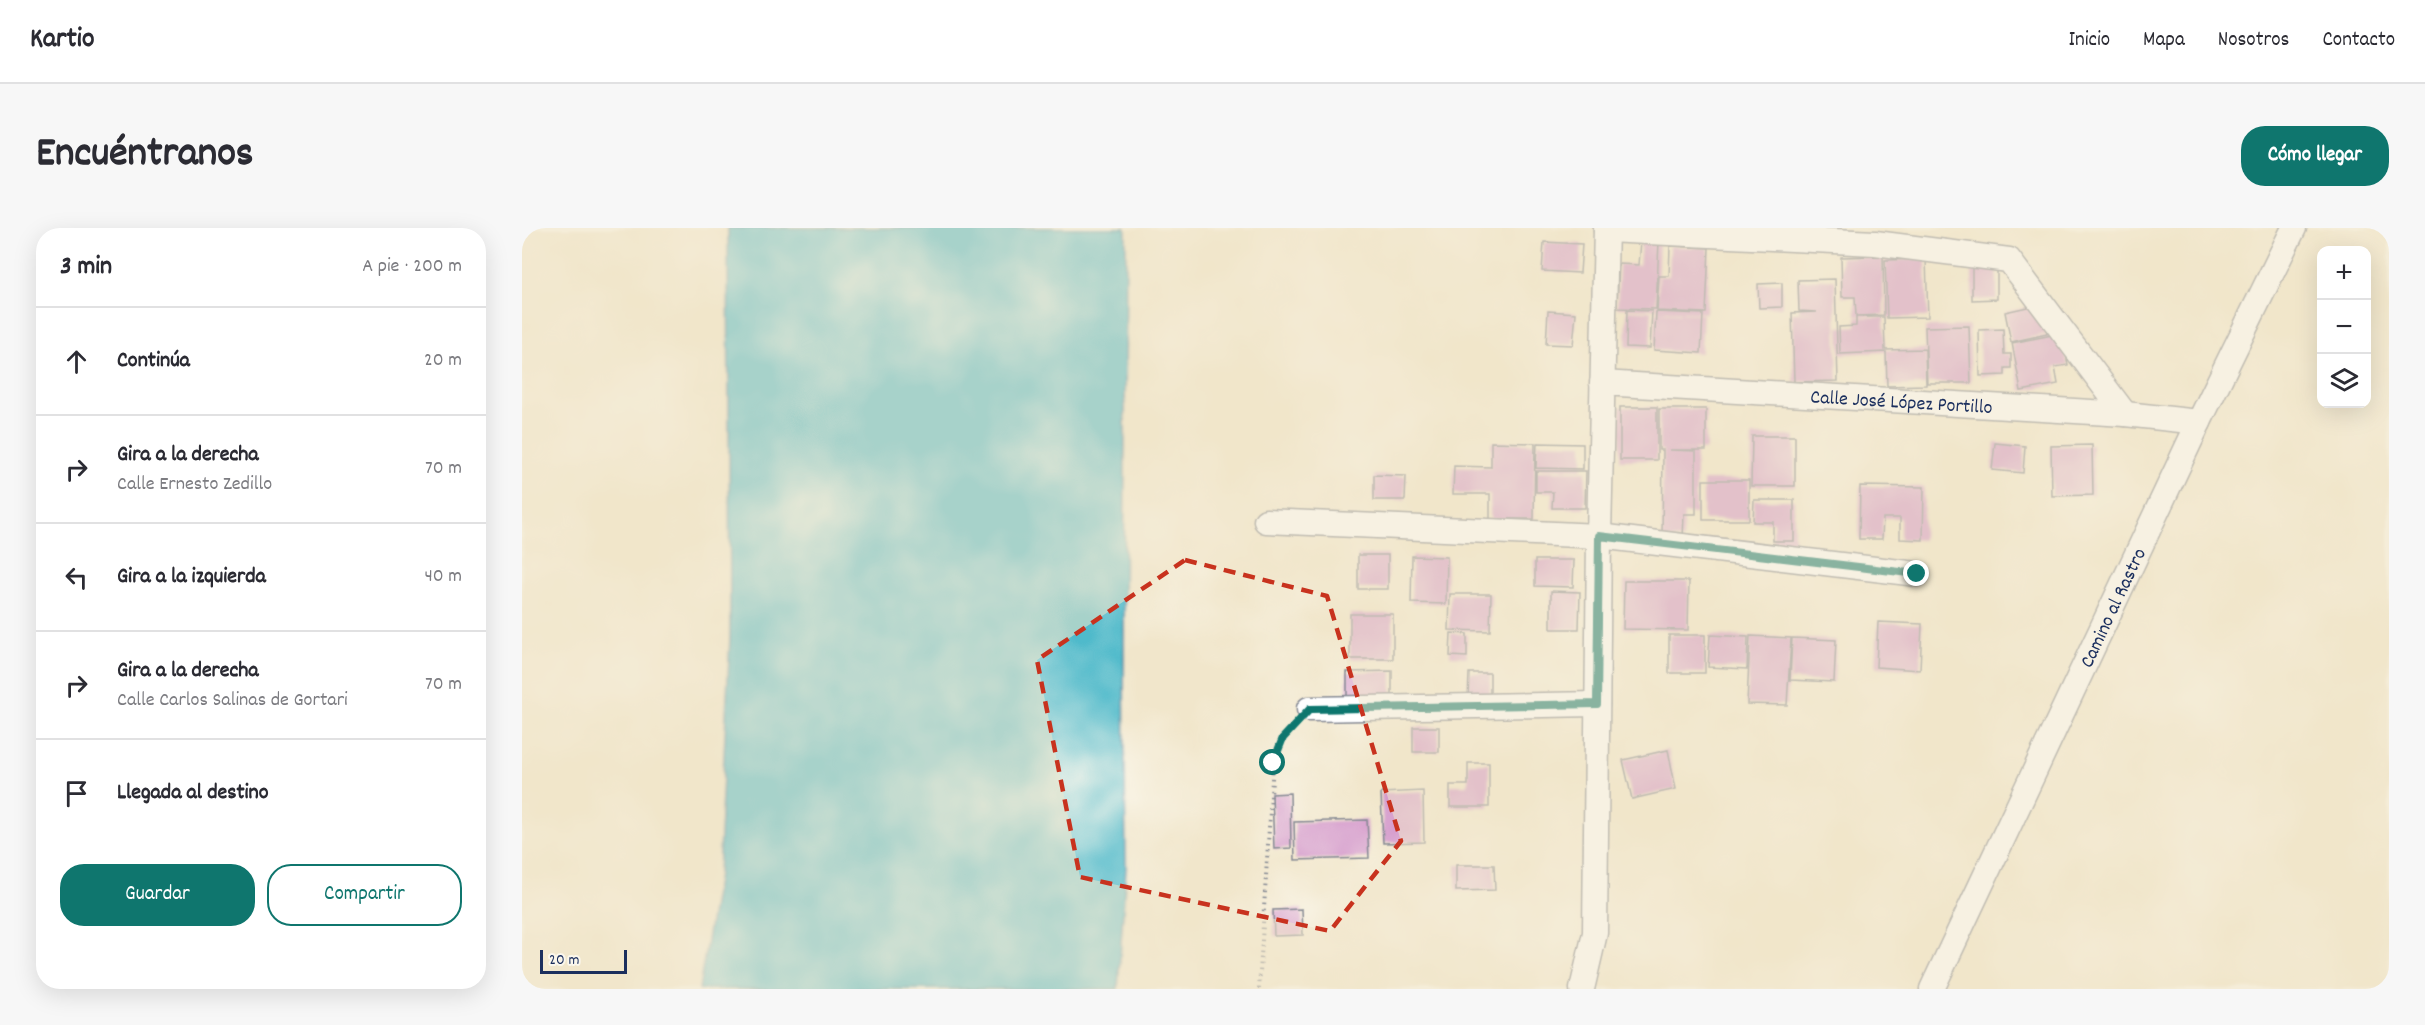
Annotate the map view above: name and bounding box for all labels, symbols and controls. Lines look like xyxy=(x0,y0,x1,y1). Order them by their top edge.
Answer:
text: Kartio xyxy=(30,21,94,61)
text: Inicio xyxy=(2068,26,2110,56)
text: Mapa xyxy=(2143,26,2185,56)
text: Nosotros xyxy=(2218,26,2289,56)
text: Contacto xyxy=(2322,26,2395,56)
text: Encuéntranos xyxy=(36,126,254,186)
button: Cómo llegar xyxy=(2241,126,2389,186)
map controls xyxy=(2317,246,2371,408)
button: + xyxy=(2317,246,2371,300)
text: 3 min xyxy=(60,249,112,286)
text: A pie · 200 m xyxy=(362,253,462,281)
button: − xyxy=(2317,300,2371,354)
icon: ahead xyxy=(60,345,93,378)
text: Continúa xyxy=(117,346,190,377)
text: 20 m xyxy=(424,347,462,375)
button: layers xyxy=(2317,354,2371,408)
street label: Calle José López Portillo xyxy=(1809,384,1993,423)
text: Gira a la derecha xyxy=(117,440,259,471)
icon: right xyxy=(60,453,93,486)
text: 70 m xyxy=(425,455,462,483)
text: Calle Ernesto Zedillo xyxy=(117,471,272,499)
street label: Camino al Rastro xyxy=(2074,544,2155,673)
route end xyxy=(1903,560,1929,586)
icon: left xyxy=(60,561,93,594)
text: Gira a la izquierda xyxy=(117,562,266,593)
text: 40 m xyxy=(424,563,462,591)
text: Gira a la derecha xyxy=(117,656,259,687)
icon: right xyxy=(60,669,93,702)
text: 70 m xyxy=(425,671,462,699)
text: Calle Carlos Salinas de Gortari xyxy=(117,687,348,715)
route start xyxy=(1259,749,1285,775)
icon: arrive xyxy=(60,777,93,810)
text: Llegada al destino xyxy=(117,778,269,809)
button: Guardar xyxy=(60,864,255,926)
button: Compartir xyxy=(267,864,462,926)
scale bar xyxy=(540,947,627,974)
text: 20 m xyxy=(549,949,579,972)

